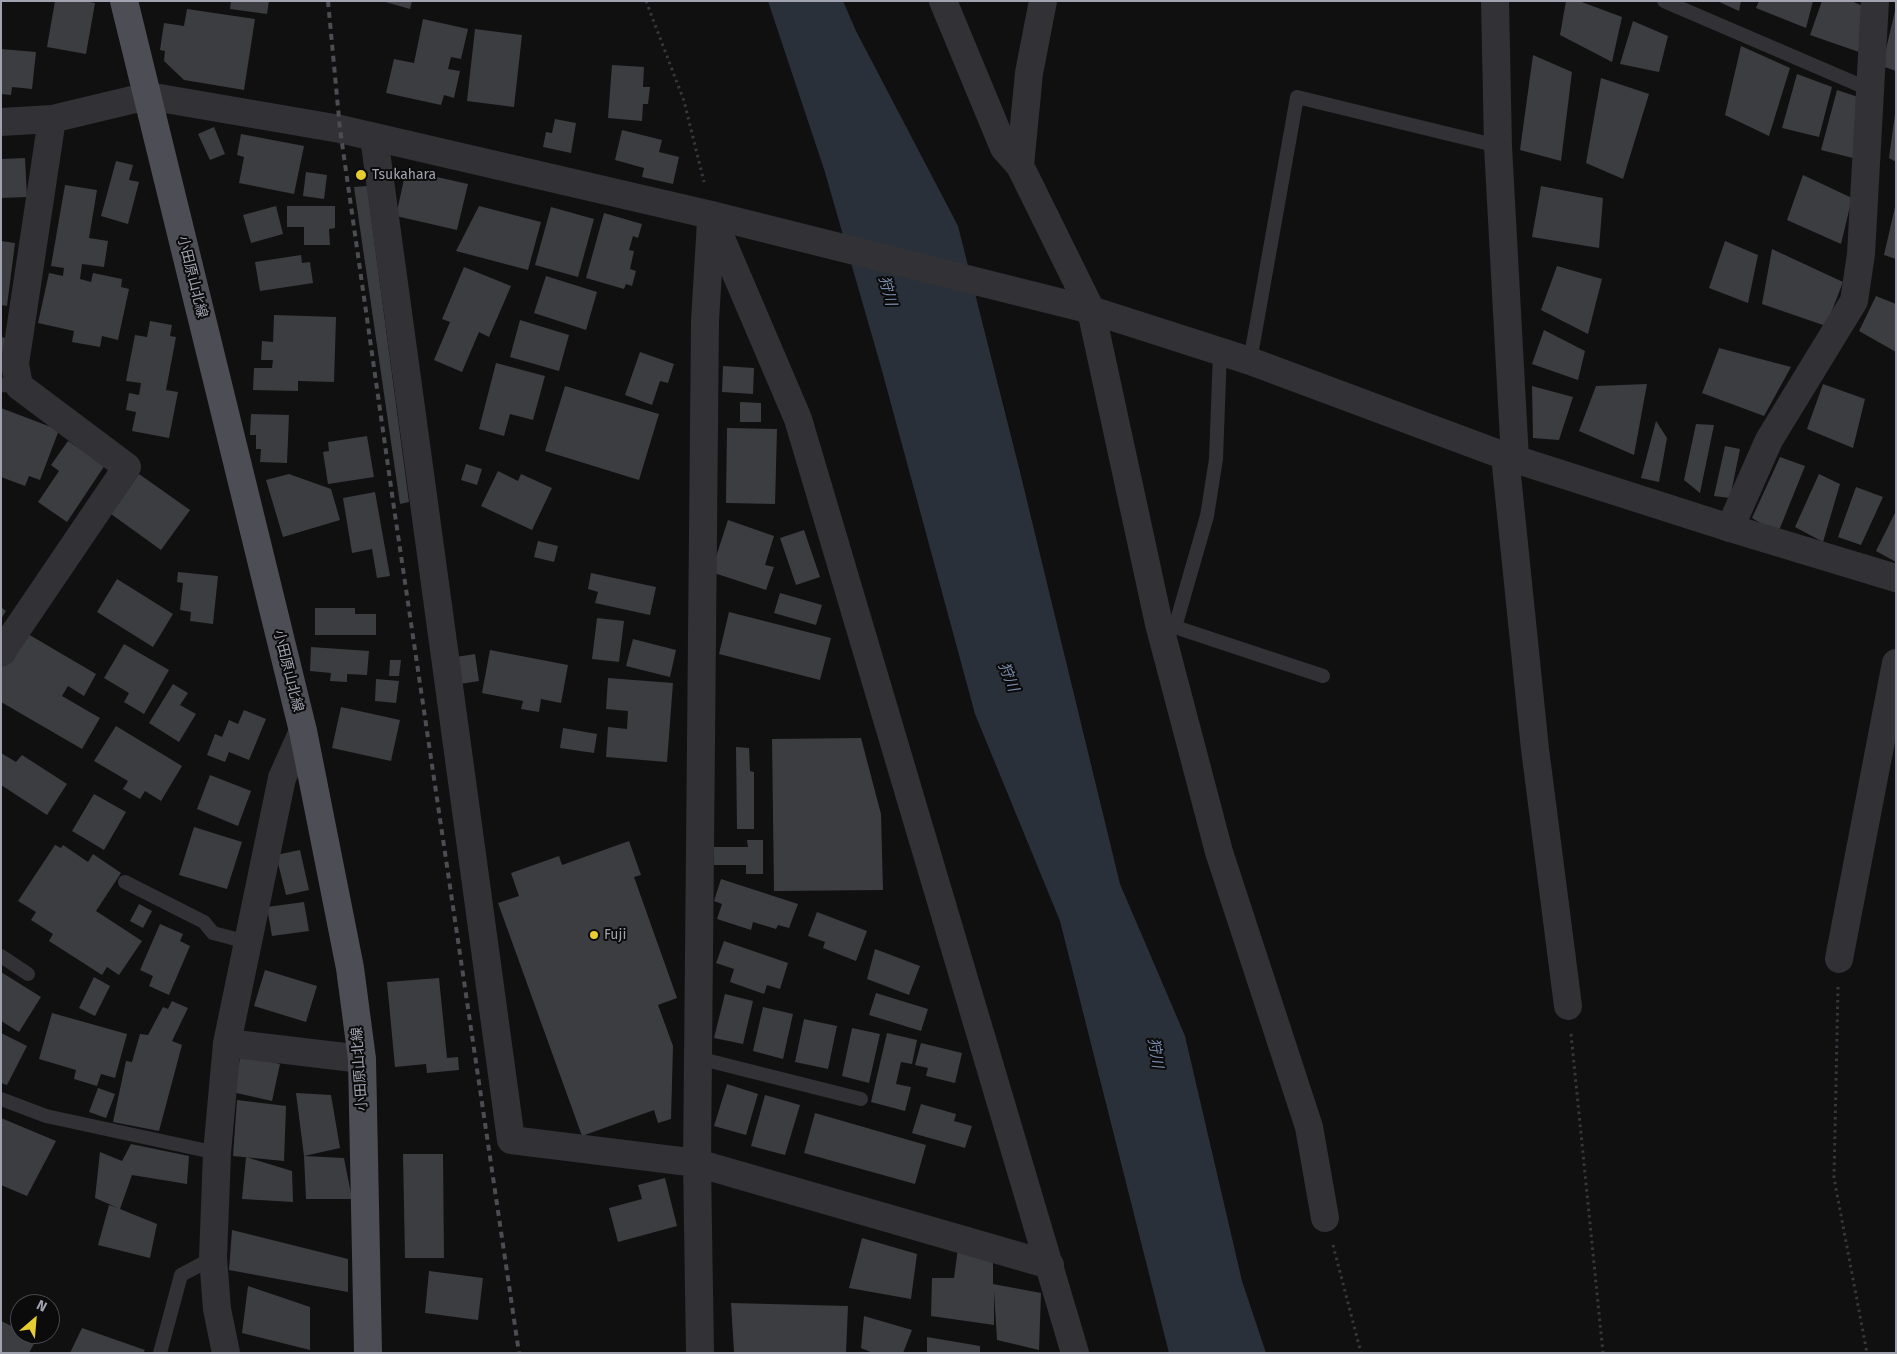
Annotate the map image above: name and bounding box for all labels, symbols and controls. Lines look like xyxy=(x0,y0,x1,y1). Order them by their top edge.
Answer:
place label: Tsukahara xyxy=(372,167,436,183)
marker: Tsukahara xyxy=(354,168,368,182)
street label: 小田原山北線 xyxy=(174,234,210,320)
water label: 狩川 xyxy=(874,274,900,308)
street label: 小田原山北線 xyxy=(270,628,306,714)
water label: 狩川 xyxy=(994,660,1022,694)
place label: Fuji xyxy=(604,927,626,943)
marker: Fuji xyxy=(588,929,600,941)
street label: 小田原山北線 xyxy=(349,1027,371,1111)
water label: 狩川 xyxy=(1144,1037,1166,1069)
north arrow xyxy=(10,1294,60,1344)
text: N xyxy=(34,1296,50,1316)

